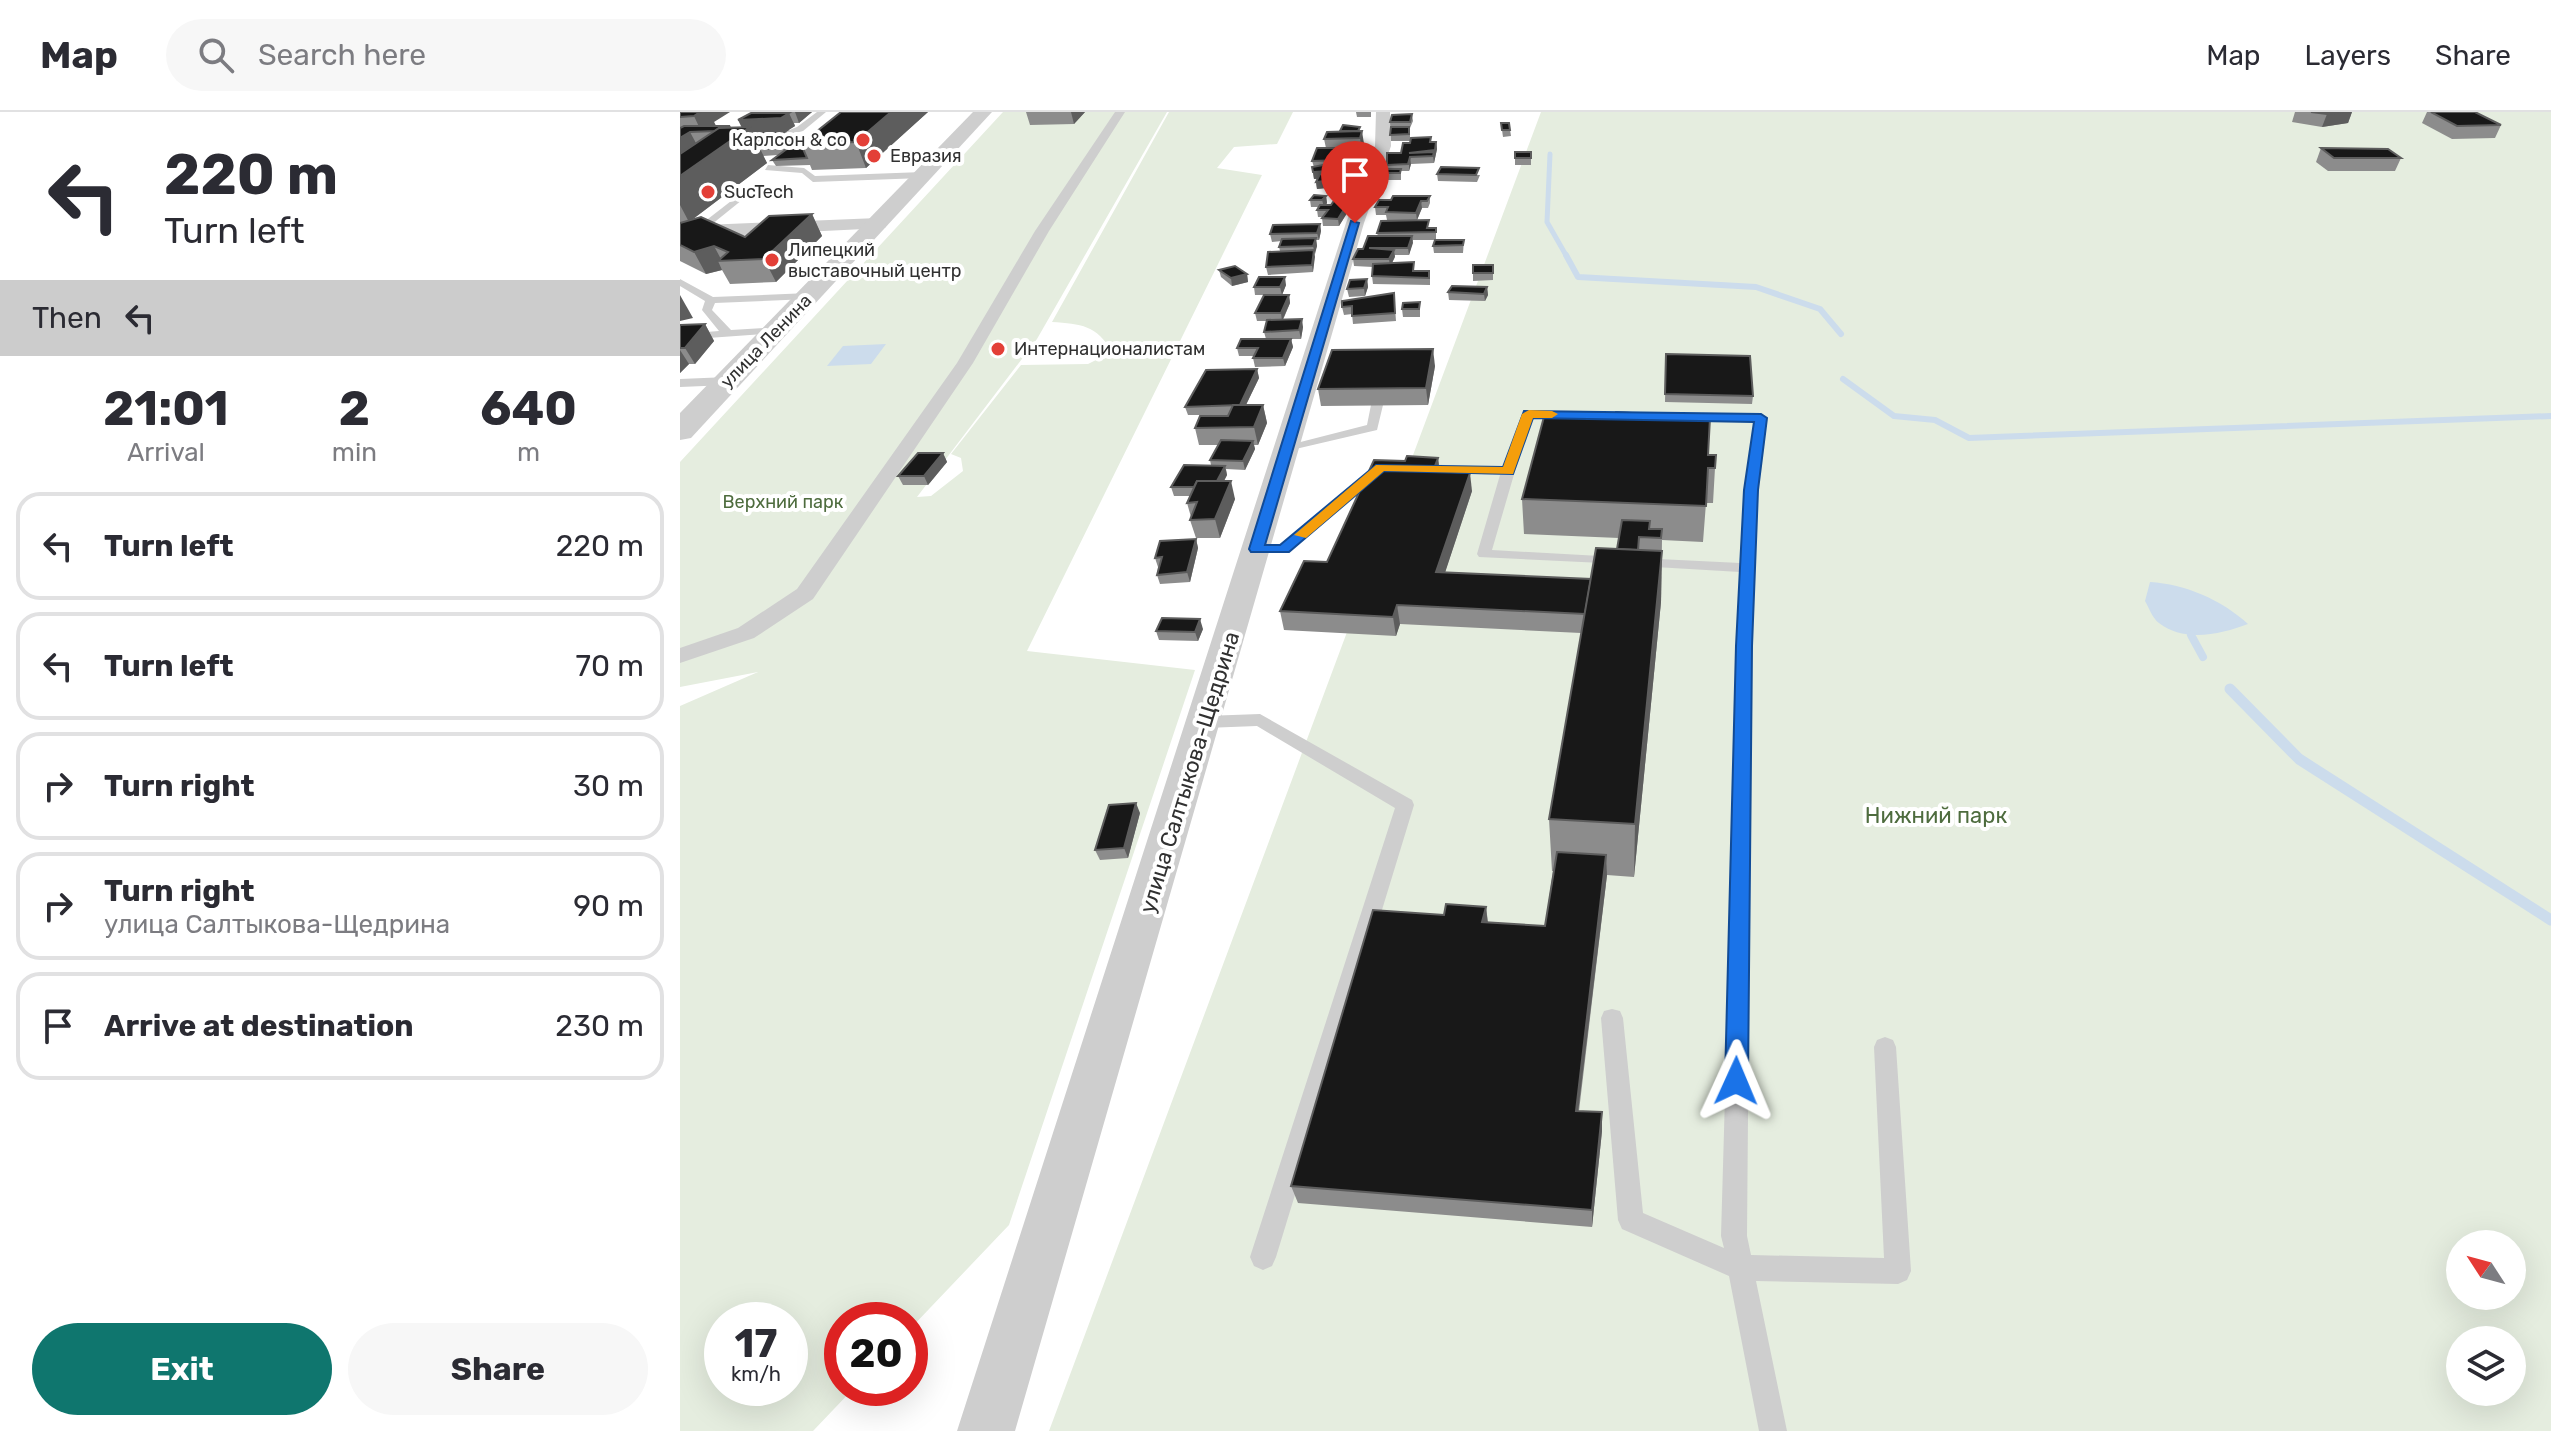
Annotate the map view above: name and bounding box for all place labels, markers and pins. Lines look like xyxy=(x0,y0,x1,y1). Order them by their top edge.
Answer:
place label: Карлсон & co xyxy=(732,129,847,151)
marker: Карлсон & co xyxy=(854,131,872,149)
pin xyxy=(1321,141,1389,223)
place label: Евразия xyxy=(890,145,962,167)
marker: Евразия xyxy=(865,147,883,165)
place label: SucTech xyxy=(724,181,794,203)
marker: SucTech xyxy=(699,183,717,201)
place label: Липецкий выставочный центр xyxy=(788,239,961,282)
marker: Липецкий выставочный центр xyxy=(763,251,781,269)
place label: Интернационалистам xyxy=(1014,338,1205,360)
marker: Интернационалистам xyxy=(989,340,1007,358)

